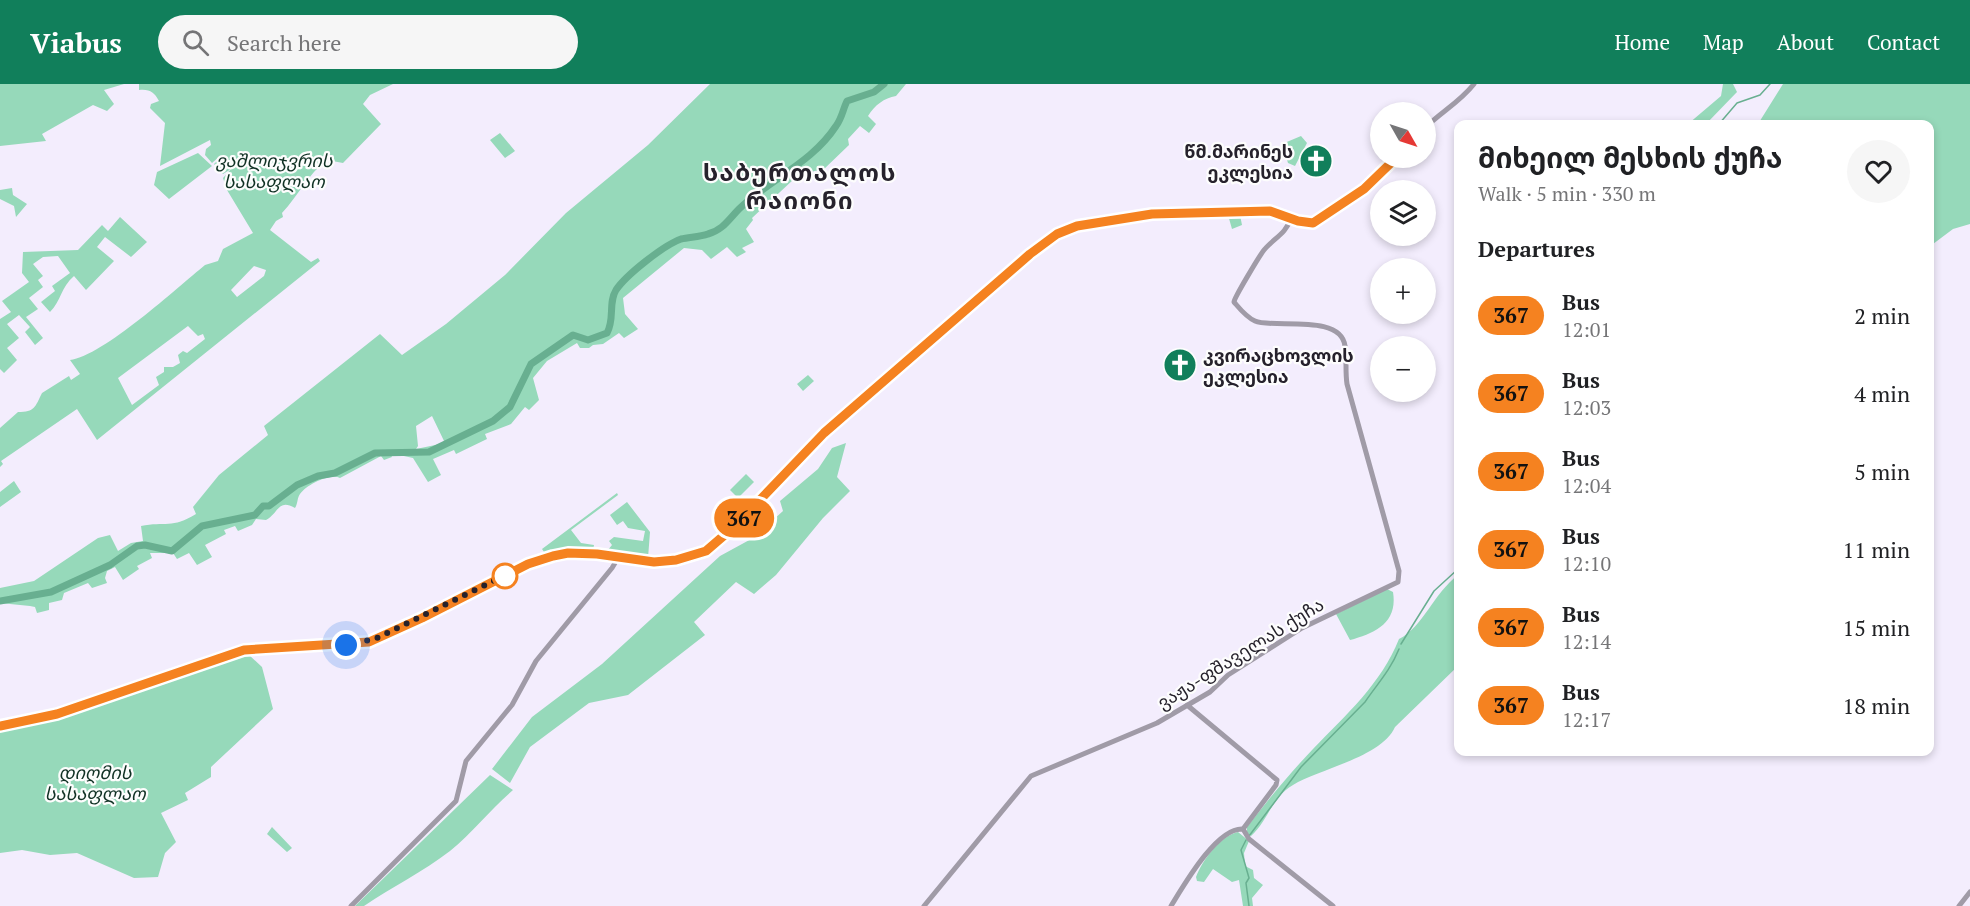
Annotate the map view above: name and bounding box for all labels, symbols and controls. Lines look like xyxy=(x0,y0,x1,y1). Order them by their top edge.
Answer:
search box xyxy=(158,15,578,69)
text: Viabus xyxy=(30,24,122,61)
icon: search xyxy=(179,26,212,59)
text: Search here xyxy=(227,28,341,57)
text: Home xyxy=(1614,28,1670,56)
text: Map xyxy=(1703,28,1744,56)
text: About xyxy=(1777,28,1834,56)
text: Contact xyxy=(1867,28,1940,56)
north arrow xyxy=(1370,102,1436,168)
map controls xyxy=(1370,102,1436,402)
place label: წმ.მარინეს ეკლესია xyxy=(1184,139,1293,184)
text: მიხეილ მესხის ქუჩა xyxy=(1478,139,1782,176)
button: heart xyxy=(1847,140,1910,203)
church icon: წმ.მარინეს ეკლესია xyxy=(1298,143,1334,179)
park label: ვაშლიჯვრის სასაფლაო xyxy=(216,148,334,193)
district label: საბურთალოს რაიონი xyxy=(703,156,897,216)
button: layers xyxy=(1370,180,1436,246)
text: Walk · 5 min · 330 m xyxy=(1478,180,1656,207)
text: Departures xyxy=(1478,234,1595,263)
button: + xyxy=(1370,258,1436,324)
text: Bus xyxy=(1562,287,1600,316)
text: 367 xyxy=(1493,301,1529,329)
text: 2 min xyxy=(1854,301,1910,330)
text: 12:01 xyxy=(1562,316,1611,343)
button: − xyxy=(1370,336,1436,402)
place label: კვირაცხოვლის ეკლესია xyxy=(1203,343,1354,388)
church icon: კვირაცხოვლის ეკლესია xyxy=(1162,347,1198,383)
text: Bus xyxy=(1562,365,1600,394)
text: 367 xyxy=(1493,379,1529,407)
text: 4 min xyxy=(1854,379,1910,408)
text: 12:03 xyxy=(1562,394,1611,421)
text: Bus xyxy=(1562,443,1600,472)
text: 367 xyxy=(1493,457,1529,485)
text: 5 min xyxy=(1854,457,1910,486)
text: 12:04 xyxy=(1562,472,1611,499)
line badge: 367 xyxy=(710,498,778,538)
text: 367 xyxy=(726,504,762,532)
text: Bus xyxy=(1562,521,1600,550)
text: 367 xyxy=(1493,535,1529,563)
text: 11 min xyxy=(1843,535,1910,564)
text: 12:10 xyxy=(1562,550,1611,577)
unlabelled marker xyxy=(492,563,518,589)
street label: ვაჟა-ფშაველას ქუჩა xyxy=(1152,592,1328,714)
text: Bus xyxy=(1562,599,1600,628)
text: 367 xyxy=(1493,613,1529,641)
text: 15 min xyxy=(1843,613,1910,642)
text: 12:14 xyxy=(1562,628,1611,655)
your location xyxy=(331,630,361,660)
text: Bus xyxy=(1562,677,1600,706)
text: 367 xyxy=(1493,691,1529,719)
text: 18 min xyxy=(1843,691,1910,720)
text: 12:17 xyxy=(1562,706,1611,733)
park label: დიღმის სასაფლაო xyxy=(45,760,147,805)

